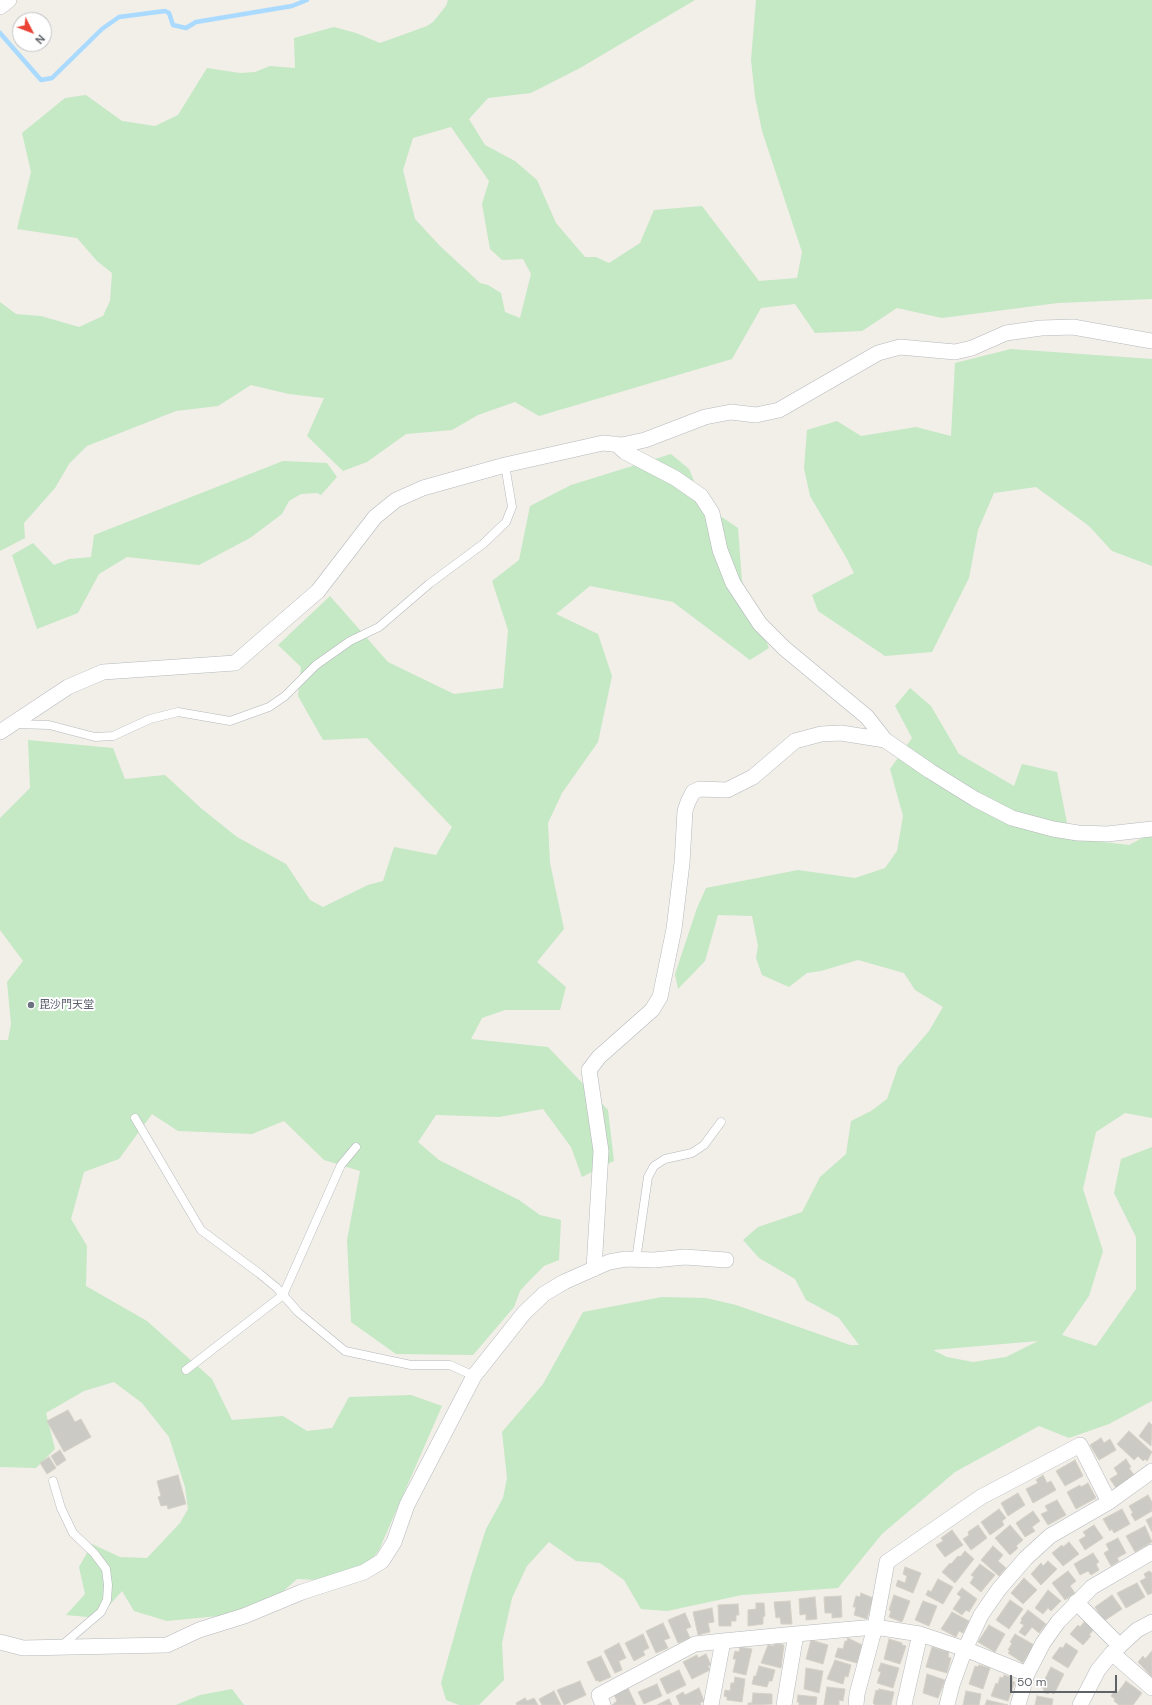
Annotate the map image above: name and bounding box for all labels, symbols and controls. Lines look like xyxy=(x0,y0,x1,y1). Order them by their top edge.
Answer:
north arrow xyxy=(12,12,52,52)
text: N xyxy=(32,32,48,47)
place label: 毘沙門天堂 xyxy=(39,998,94,1012)
marker: 毘沙門天堂 xyxy=(26,1000,36,1010)
scale bar xyxy=(1012,1667,1119,1693)
text: 50 m xyxy=(1017,1674,1046,1690)

